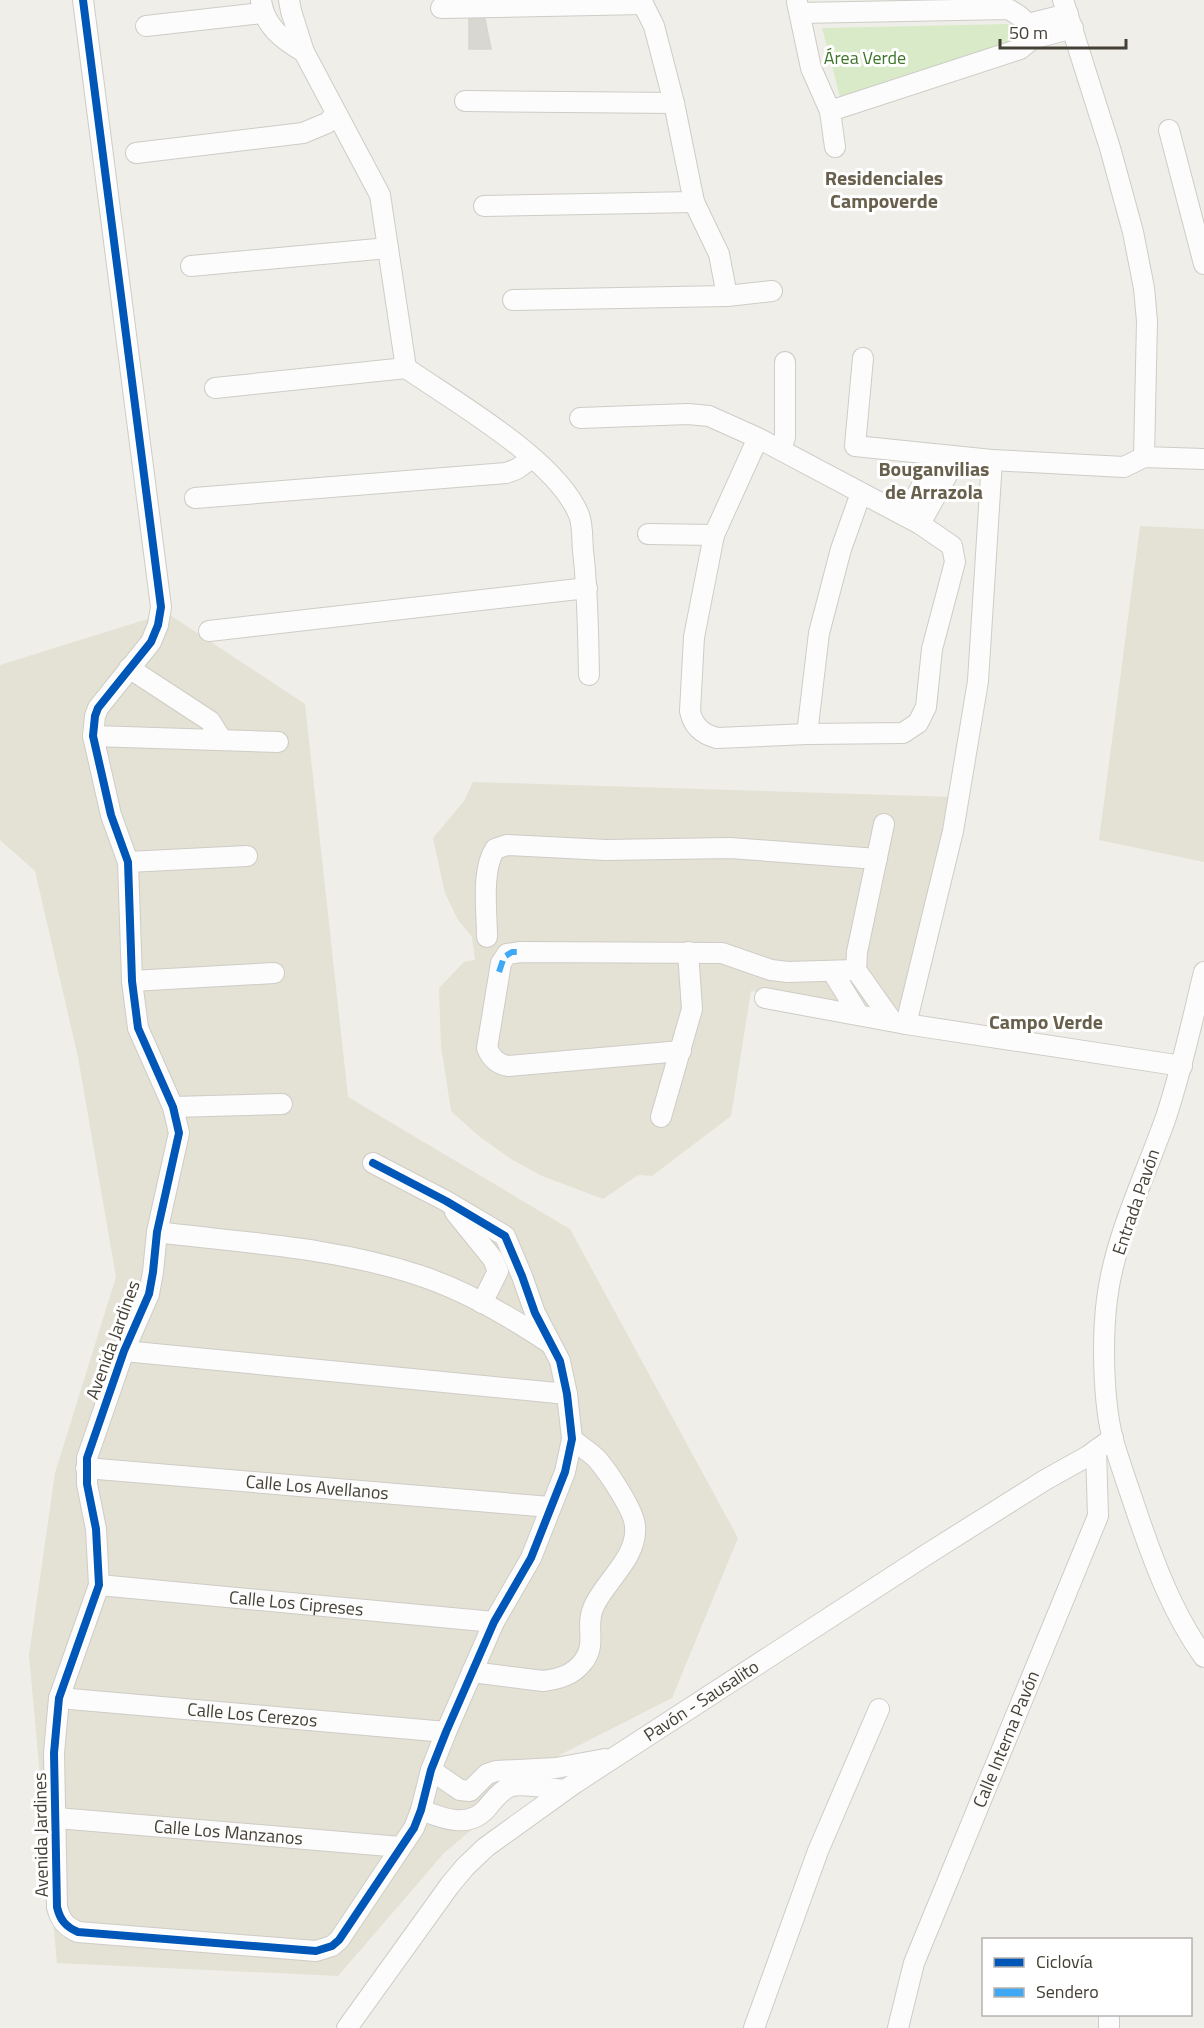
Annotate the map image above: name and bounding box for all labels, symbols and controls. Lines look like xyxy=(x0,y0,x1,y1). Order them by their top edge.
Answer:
scale bar xyxy=(1000,12,1126,50)
text: 50 m xyxy=(1009,19,1048,46)
park label: Área Verde xyxy=(824,44,906,71)
district label: Residenciales Campoverde xyxy=(825,162,943,216)
district label: Bouganvilias de Arrazola xyxy=(878,453,990,507)
district label: Campo Verde xyxy=(989,1006,1103,1037)
street label: Entrada Pavón xyxy=(1105,1145,1166,1259)
street label: Avenida Jardines xyxy=(78,1277,147,1403)
street label: Calle Los Avellanos xyxy=(245,1467,390,1506)
street label: Calle Los Cipreses xyxy=(228,1583,365,1623)
street label: Pavón - Sausalito xyxy=(638,1653,764,1748)
street label: Calle Interna Pavón xyxy=(965,1666,1046,1812)
street label: Calle Los Cerezos xyxy=(186,1695,319,1734)
street label: Avenida Jardines xyxy=(26,1772,55,1898)
street label: Calle Los Manzanos xyxy=(153,1812,304,1852)
legend xyxy=(982,1938,1192,2016)
text: Ciclovía xyxy=(1036,1948,1093,1975)
text: Sendero xyxy=(1036,1978,1099,2005)

